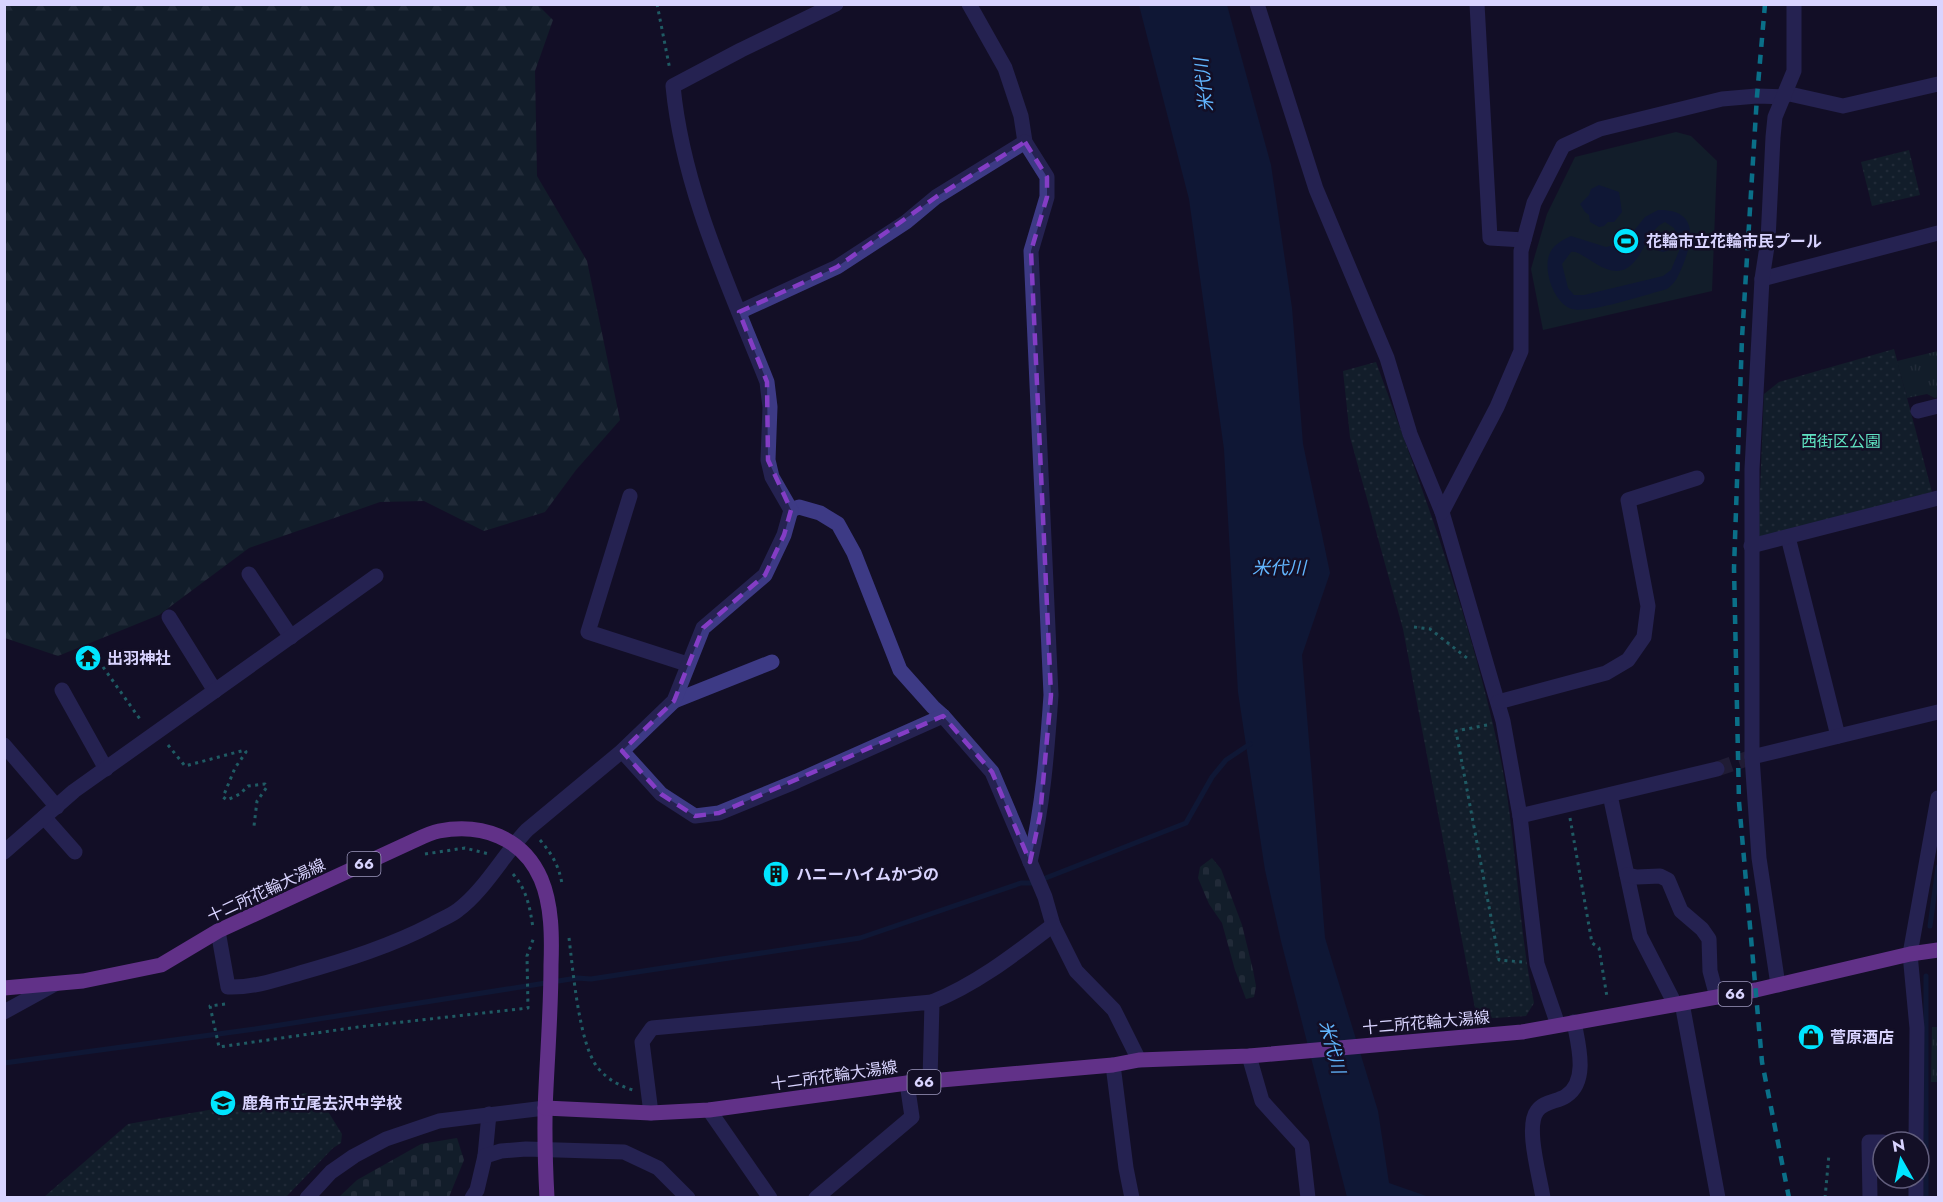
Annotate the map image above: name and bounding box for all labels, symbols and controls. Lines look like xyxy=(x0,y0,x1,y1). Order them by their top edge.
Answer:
water label: 米代川 xyxy=(1188,55,1220,113)
sports icon: 花輪市立花輪市民プール xyxy=(1611,226,1641,256)
place label: 花輪市立花輪市民プール xyxy=(1646,230,1822,253)
park label: 西街区公園 xyxy=(1801,430,1881,453)
water label: 米代川 xyxy=(1252,555,1308,581)
temple icon: 出羽神社 xyxy=(73,643,103,673)
place label: 出羽神社 xyxy=(107,647,171,670)
road number: 66 xyxy=(348,852,380,876)
street label: 十二所花輪大湯線 xyxy=(203,853,329,928)
building icon: ハニーハイムかづの xyxy=(761,859,791,889)
place label: ハニーハイムかづの xyxy=(796,863,939,886)
road number: 66 xyxy=(1718,982,1752,1006)
street label: 十二所花輪大湯線 xyxy=(1361,1005,1491,1040)
water label: 米代川 xyxy=(1312,1018,1352,1078)
shop icon: 菅原酒店 xyxy=(1796,1022,1826,1052)
place label: 菅原酒店 xyxy=(1830,1026,1894,1049)
street label: 十二所花輪大湯線 xyxy=(769,1055,899,1096)
road number: 66 xyxy=(908,1070,940,1094)
school or university icon: 鹿角市立尾去沢中学校 xyxy=(208,1088,238,1118)
place label: 鹿角市立尾去沢中学校 xyxy=(242,1092,402,1115)
north arrow xyxy=(1871,1130,1931,1190)
text: N xyxy=(1891,1133,1907,1158)

